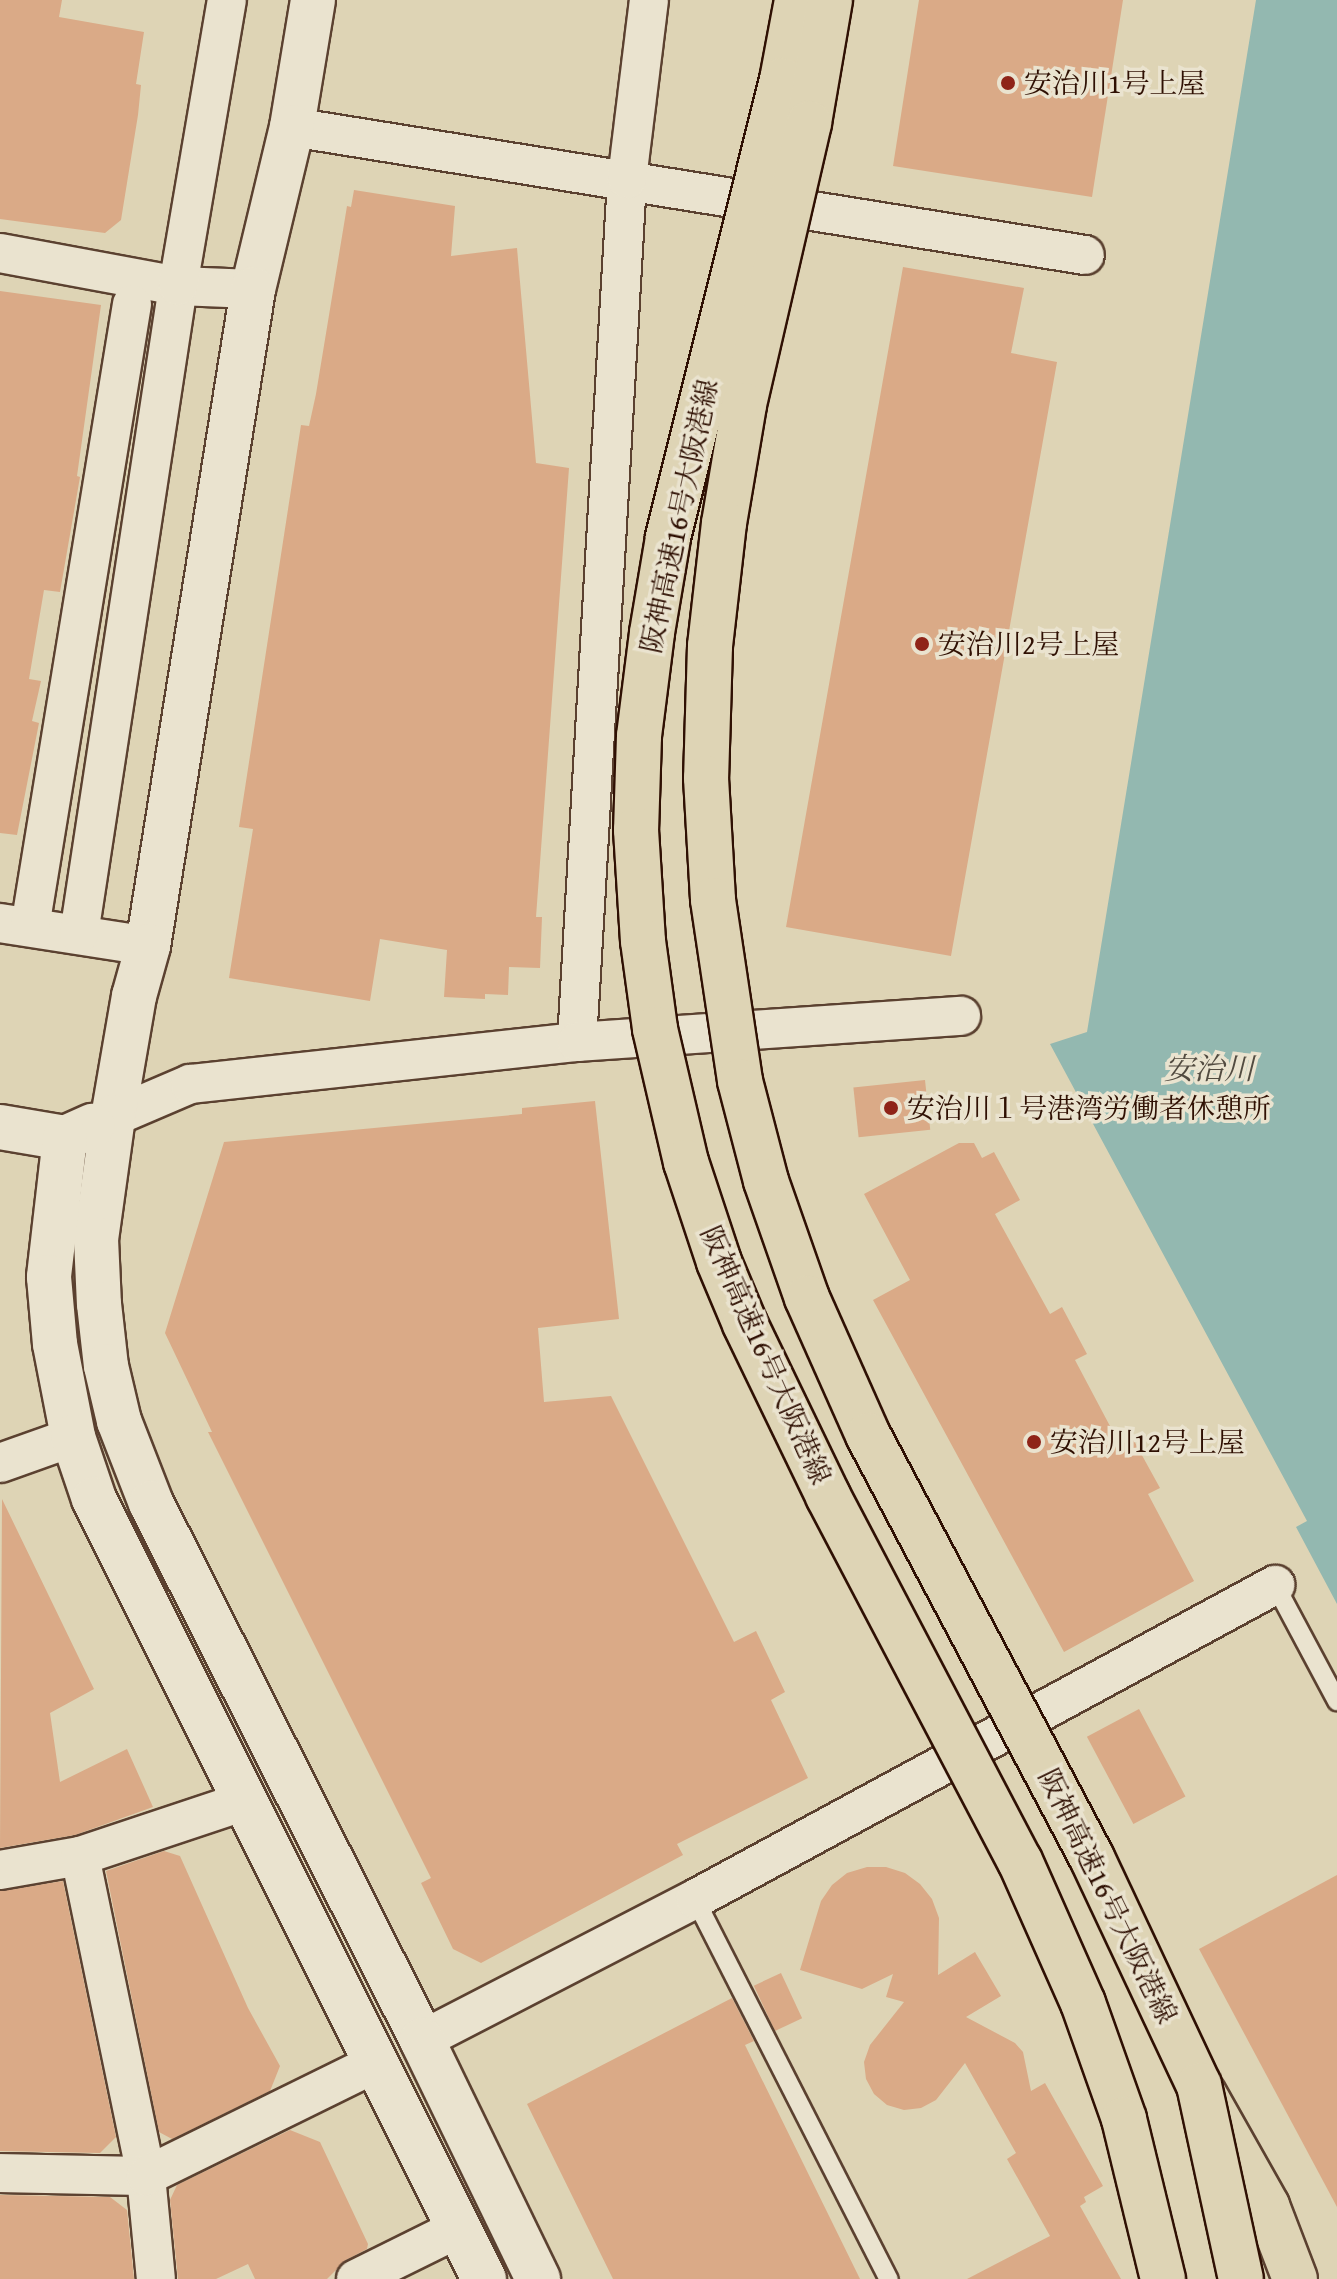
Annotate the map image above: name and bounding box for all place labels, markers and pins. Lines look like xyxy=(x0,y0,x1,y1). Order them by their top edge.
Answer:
place label: 安治川1号上屋 xyxy=(1024,66,1205,100)
marker: 安治川1号上屋 xyxy=(999,74,1017,92)
place label: 安治川2号上屋 xyxy=(938,627,1119,661)
marker: 安治川2号上屋 xyxy=(913,635,931,653)
place label: 安治川１号港湾労働者休憩所 xyxy=(907,1091,1271,1125)
marker: 安治川１号港湾労働者休憩所 xyxy=(882,1099,900,1117)
place label: 安治川12号上屋 xyxy=(1050,1425,1245,1459)
marker: 安治川12号上屋 xyxy=(1025,1433,1043,1451)

